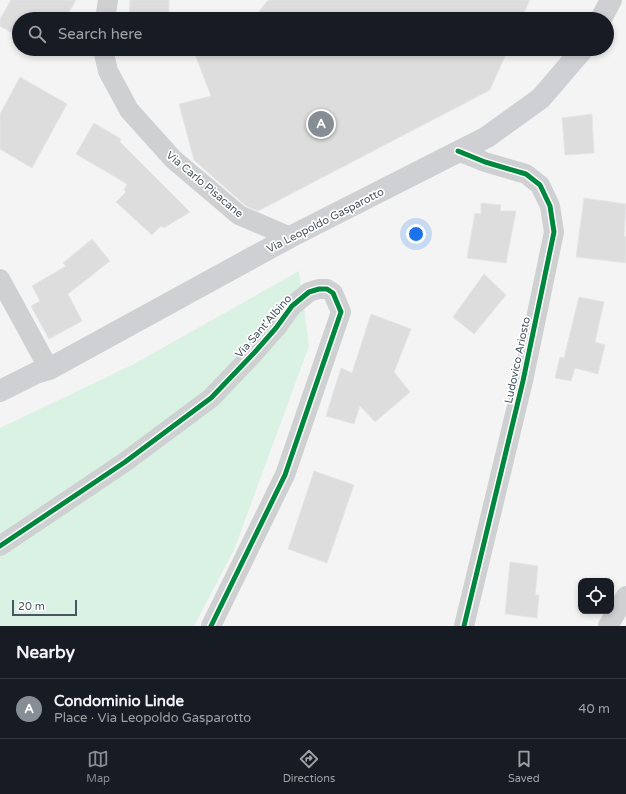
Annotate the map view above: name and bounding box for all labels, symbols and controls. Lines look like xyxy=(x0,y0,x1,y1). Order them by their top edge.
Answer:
search box xyxy=(12,12,614,56)
icon: search xyxy=(26,23,48,45)
text: Search here xyxy=(58,25,142,43)
pin: A xyxy=(308,109,334,139)
street label: Via Carlo Pisacane xyxy=(164,149,246,220)
street label: Via Leopoldo Gasparotto xyxy=(264,185,386,256)
your location xyxy=(406,224,426,244)
street label: Via Sant'Albino xyxy=(232,292,295,361)
street label: Ludovico Ariosto xyxy=(502,315,533,405)
map controls xyxy=(578,578,614,614)
button: locate xyxy=(578,578,614,614)
scale bar xyxy=(12,598,77,617)
text: 20 m xyxy=(18,600,45,613)
text: Nearby xyxy=(16,642,75,663)
text: Condominio Linde xyxy=(54,692,184,710)
text: A xyxy=(24,701,34,717)
text: 40 m xyxy=(578,701,610,717)
text: Place · Via Leopoldo Gasparotto xyxy=(54,710,251,726)
tab: Map xyxy=(86,748,110,785)
tab: Directions xyxy=(283,748,335,785)
tab: Saved xyxy=(508,748,540,785)

